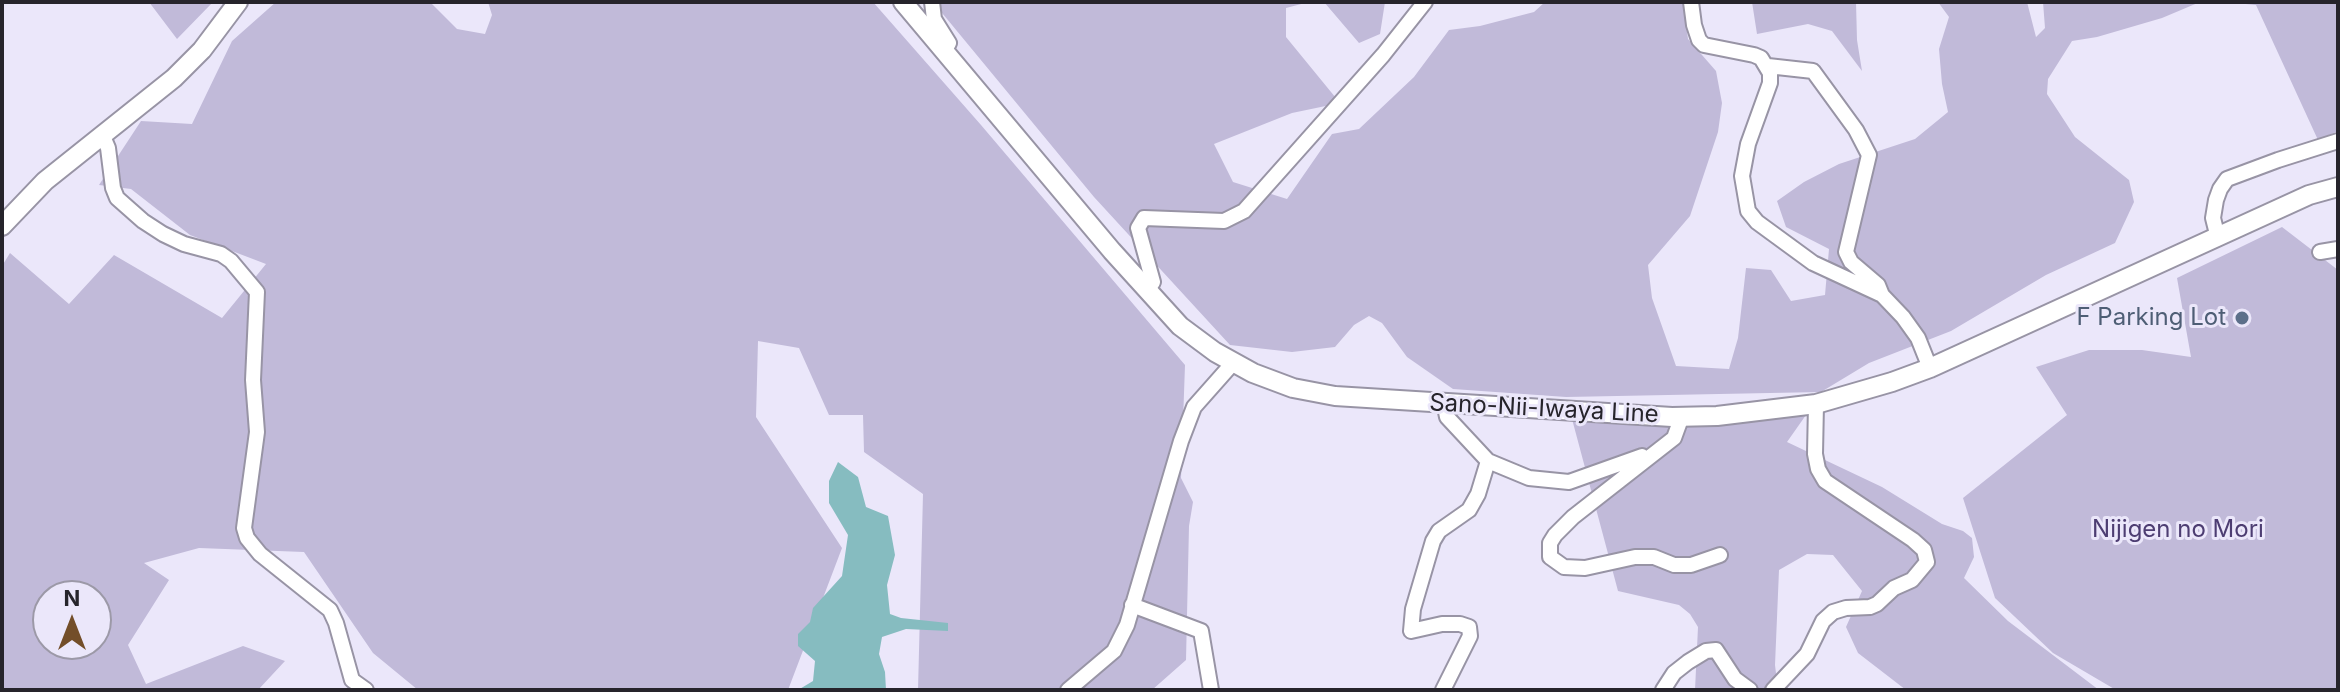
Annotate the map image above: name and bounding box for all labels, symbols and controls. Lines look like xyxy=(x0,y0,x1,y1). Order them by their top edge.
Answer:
place label: F Parking Lot xyxy=(2076,304,2226,332)
marker: F Parking Lot xyxy=(2233,309,2251,327)
street label: Sano-Nii-Iwaya Line xyxy=(1429,389,1659,429)
park label: Nijigen no Mori xyxy=(2092,516,2264,544)
north arrow xyxy=(32,580,112,660)
text: N xyxy=(64,585,80,611)

